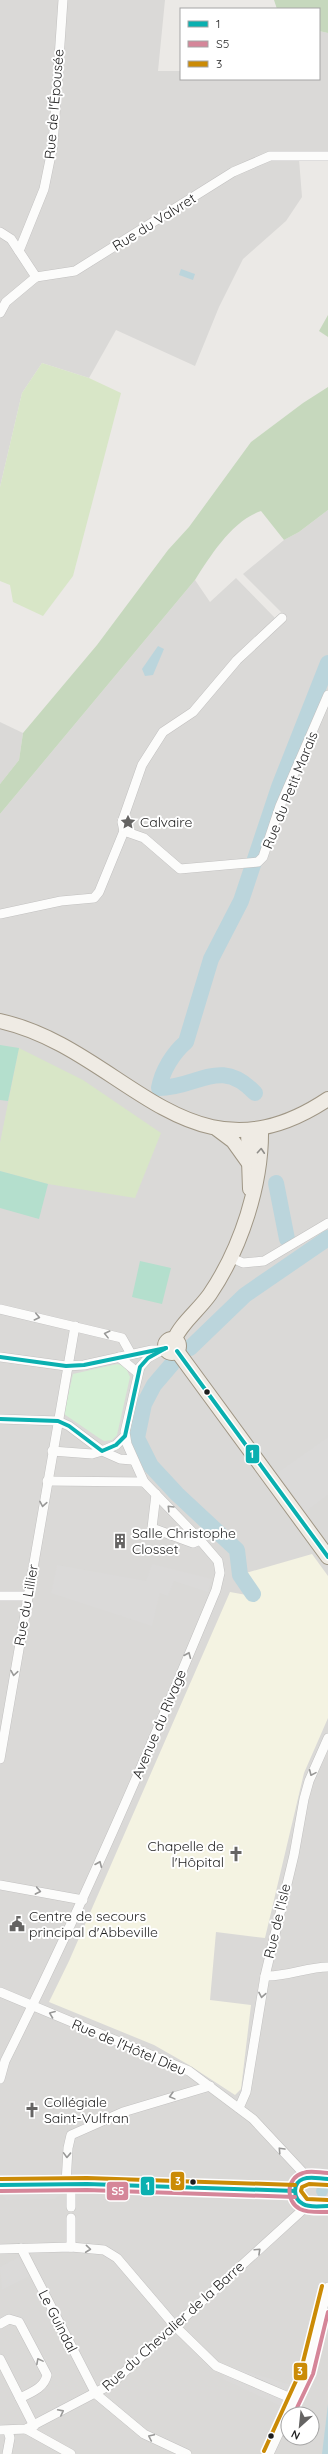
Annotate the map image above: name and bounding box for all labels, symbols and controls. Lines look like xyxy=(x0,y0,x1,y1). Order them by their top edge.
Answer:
legend xyxy=(180,8,320,80)
text: 1 xyxy=(216,16,220,31)
text: S5 xyxy=(216,36,229,51)
street label: Rue de l'Épousée xyxy=(40,48,68,160)
text: 3 xyxy=(216,56,222,71)
street label: Rue du Valvret xyxy=(109,189,199,255)
street label: Rue du Petit Marais xyxy=(258,729,322,851)
place icon: Calvaire xyxy=(119,813,137,831)
place label: Calvaire xyxy=(140,813,192,831)
one-way arrow xyxy=(257,1148,266,1154)
one-way arrow xyxy=(34,1313,40,1321)
one-way arrow xyxy=(104,1330,111,1339)
unlabelled marker xyxy=(202,1387,212,1397)
line badge: 1 xyxy=(245,1444,260,1464)
text: 1 xyxy=(250,1447,254,1461)
one-way arrow xyxy=(39,1501,48,1507)
one-way arrow xyxy=(167,1505,174,1513)
place label: Salle Christophe Closset xyxy=(132,1524,236,1558)
building icon: Salle Christophe Closset xyxy=(111,1532,129,1550)
street label: Rue du Lillier xyxy=(10,1562,42,1647)
one-way arrow xyxy=(184,1651,192,1658)
street label: Avenue du Rivage xyxy=(128,1667,190,1781)
one-way arrow xyxy=(10,1670,19,1676)
one-way arrow xyxy=(309,1769,317,1777)
place label: Chapelle de l'Hôpital xyxy=(148,1837,224,1871)
church icon: Chapelle de l'Hôpital xyxy=(227,1845,245,1863)
one-way arrow xyxy=(94,1861,102,1868)
street label: Rue de l'Isle xyxy=(260,1882,294,1960)
one-way arrow xyxy=(35,1887,42,1895)
place label: Centre de secours principal d'Abbeville xyxy=(29,1907,158,1941)
public building icon: Centre de secours principal d'Abbeville xyxy=(8,1915,26,1933)
one-way arrow xyxy=(258,1992,266,1998)
one-way arrow xyxy=(49,2011,56,2019)
street label: Rue de l'Hôtel Dieu xyxy=(69,2015,189,2079)
one-way arrow xyxy=(169,2091,176,2100)
place label: Collégiale Saint-Vulfran xyxy=(44,2093,129,2127)
church icon: Collégiale Saint-Vulfran xyxy=(23,2101,41,2119)
one-way arrow xyxy=(278,2147,286,2155)
one-way arrow xyxy=(63,2152,72,2158)
line badge: 3 xyxy=(170,2171,185,2191)
text: 3 xyxy=(175,2174,181,2188)
line badge: 1 xyxy=(140,2176,155,2196)
unlabelled marker xyxy=(188,2177,198,2187)
text: 1 xyxy=(146,2179,150,2193)
line badge: S5 xyxy=(106,2181,129,2201)
text: S5 xyxy=(112,2184,124,2198)
one-way arrow xyxy=(85,2244,91,2253)
one-way arrow xyxy=(253,2248,261,2255)
street label: Rue du Chevalier de la Barre xyxy=(98,2257,248,2395)
street label: Le Guindal xyxy=(35,2287,81,2355)
one-way arrow xyxy=(37,2358,44,2365)
line badge: 3 xyxy=(293,2362,308,2381)
text: 3 xyxy=(297,2364,303,2378)
north arrow xyxy=(280,2406,320,2446)
one-way arrow xyxy=(57,2409,64,2417)
text: N xyxy=(289,2427,302,2443)
unlabelled marker xyxy=(266,2431,276,2441)
one-way arrow xyxy=(148,2434,156,2442)

